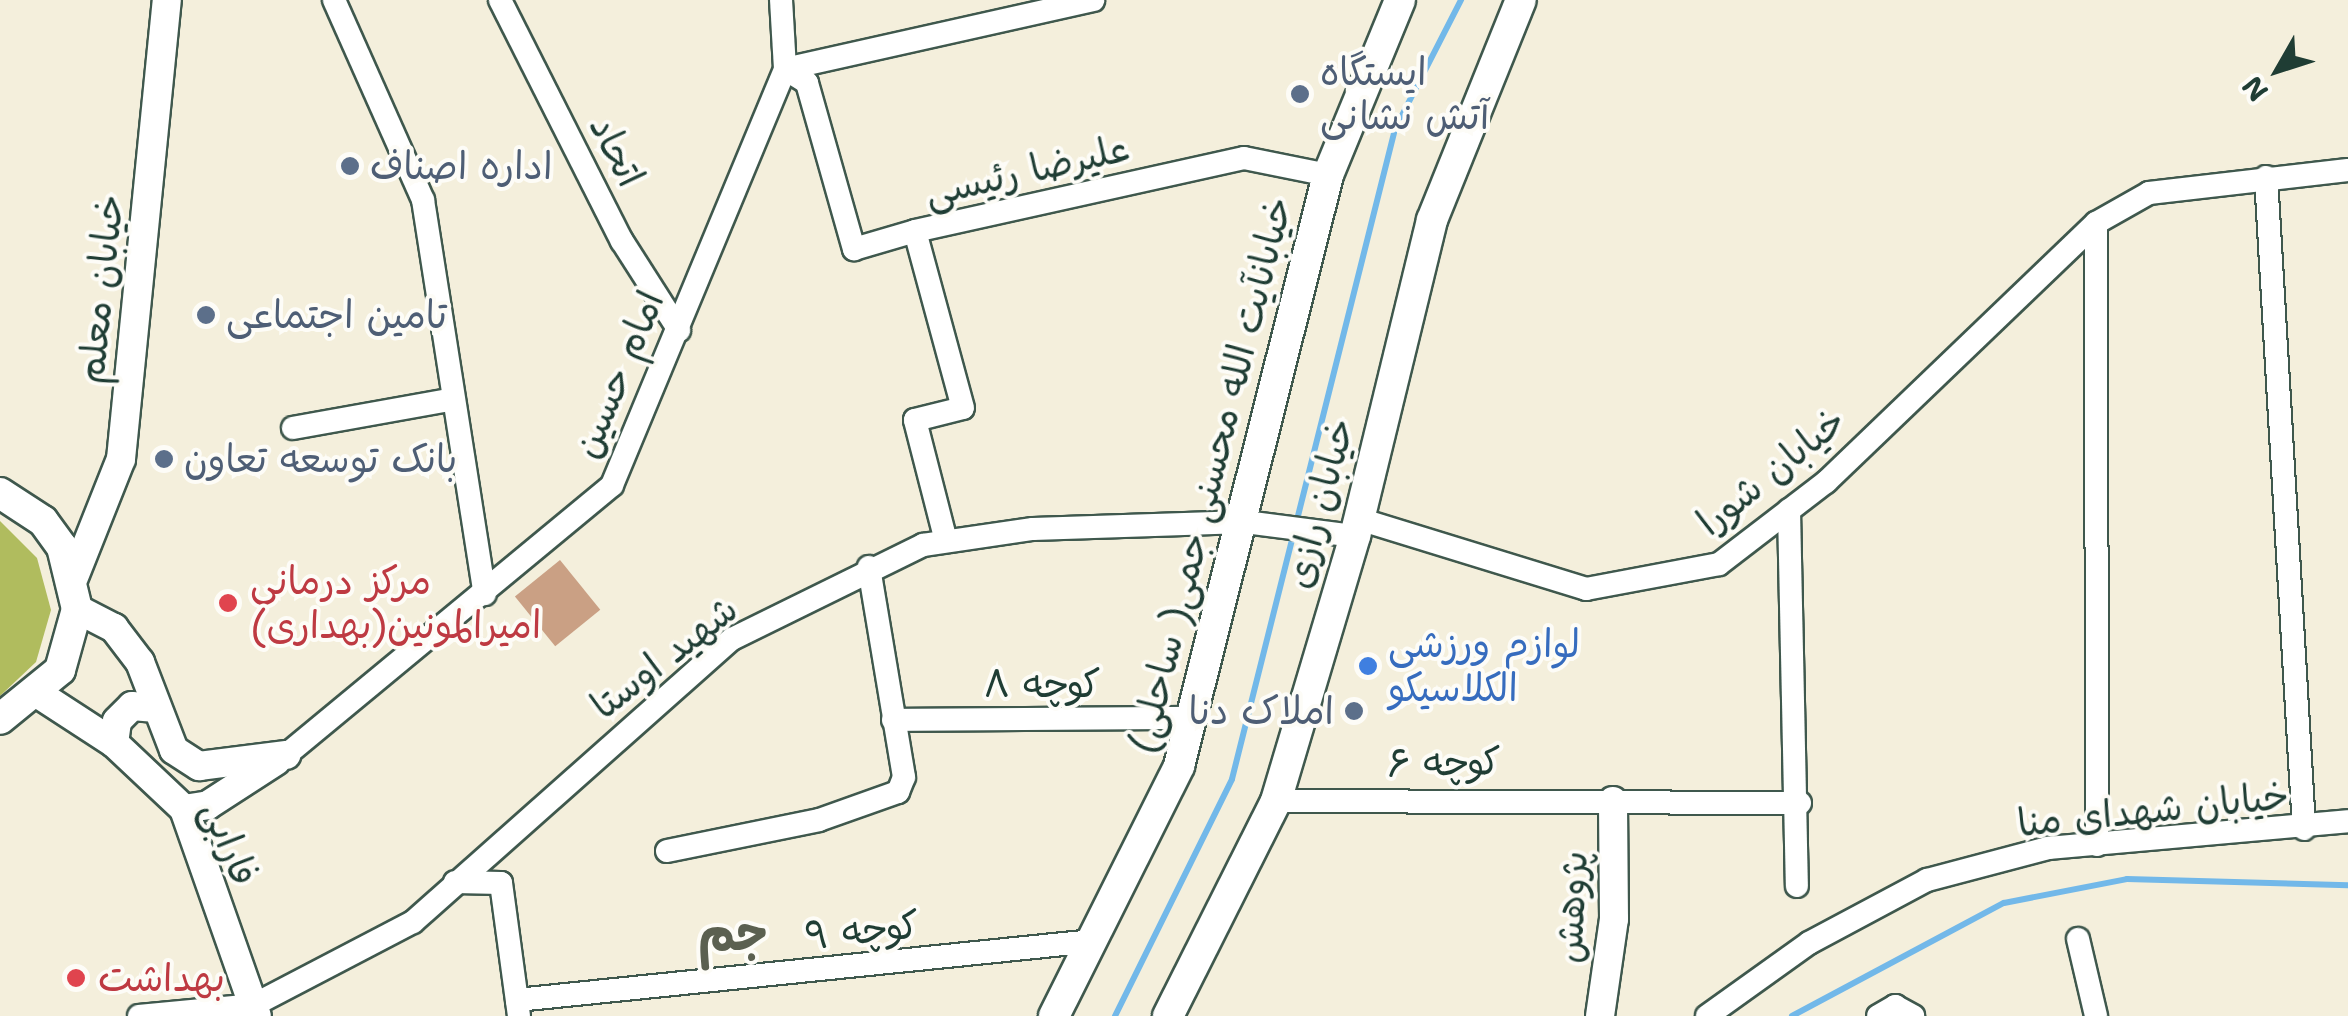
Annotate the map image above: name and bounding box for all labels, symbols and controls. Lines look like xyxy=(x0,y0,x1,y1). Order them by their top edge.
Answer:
north arrow xyxy=(2228,20,2328,120)
place label: ایستگاه آتش نشانی xyxy=(1320,49,1489,138)
text: N xyxy=(2233,68,2276,109)
marker: ایستگاه آتش نشانی xyxy=(1289,83,1311,105)
street label: اتحاد xyxy=(580,108,654,194)
street label: علیرضا رئیسی xyxy=(920,124,1134,216)
place label: اداره اصناف xyxy=(370,143,552,189)
marker: اداره اصناف xyxy=(339,155,361,177)
street label: خیابان معلم xyxy=(67,192,133,386)
street label: خیابانآیت الله محسنی جمی( ساحلی) xyxy=(1119,192,1301,758)
street label: امام حسین xyxy=(562,284,674,464)
place label: تامین اجتماعی xyxy=(226,292,447,338)
marker: تامین اجتماعی xyxy=(195,304,217,326)
street label: خیابان شورا xyxy=(1688,397,1854,545)
street label: خیابان رازی xyxy=(1274,413,1364,593)
place label: بانک توسعه تعاون xyxy=(184,436,457,482)
marker: بانک توسعه تعاون xyxy=(153,448,175,470)
place label: مرکز درمانی امیرالمونین(بهداری) xyxy=(250,558,541,648)
street label: شهید اوستا xyxy=(582,586,746,728)
marker: مرکز درمانی امیرالمونین(بهداری) xyxy=(215,590,241,616)
place label: لوازم ورزشی الکلاسیکو xyxy=(1388,621,1580,711)
marker: لوازم ورزشی الکلاسیکو xyxy=(1357,655,1379,677)
street label: کوچه ۸ xyxy=(983,661,1101,707)
place label: املاک دنا xyxy=(1189,688,1334,734)
marker: املاک دنا xyxy=(1343,700,1365,722)
street label: کوچه ۶ xyxy=(1387,738,1501,786)
street label: خیابان شهدای منا xyxy=(2015,772,2291,846)
street label: فارابی xyxy=(192,794,268,892)
street label: پژوهش xyxy=(1545,850,1597,964)
street label: کوچه ۹ xyxy=(803,901,921,959)
district label: جم xyxy=(699,905,767,963)
place label: بهداشت xyxy=(98,955,225,1001)
marker: بهداشت xyxy=(63,965,89,991)

